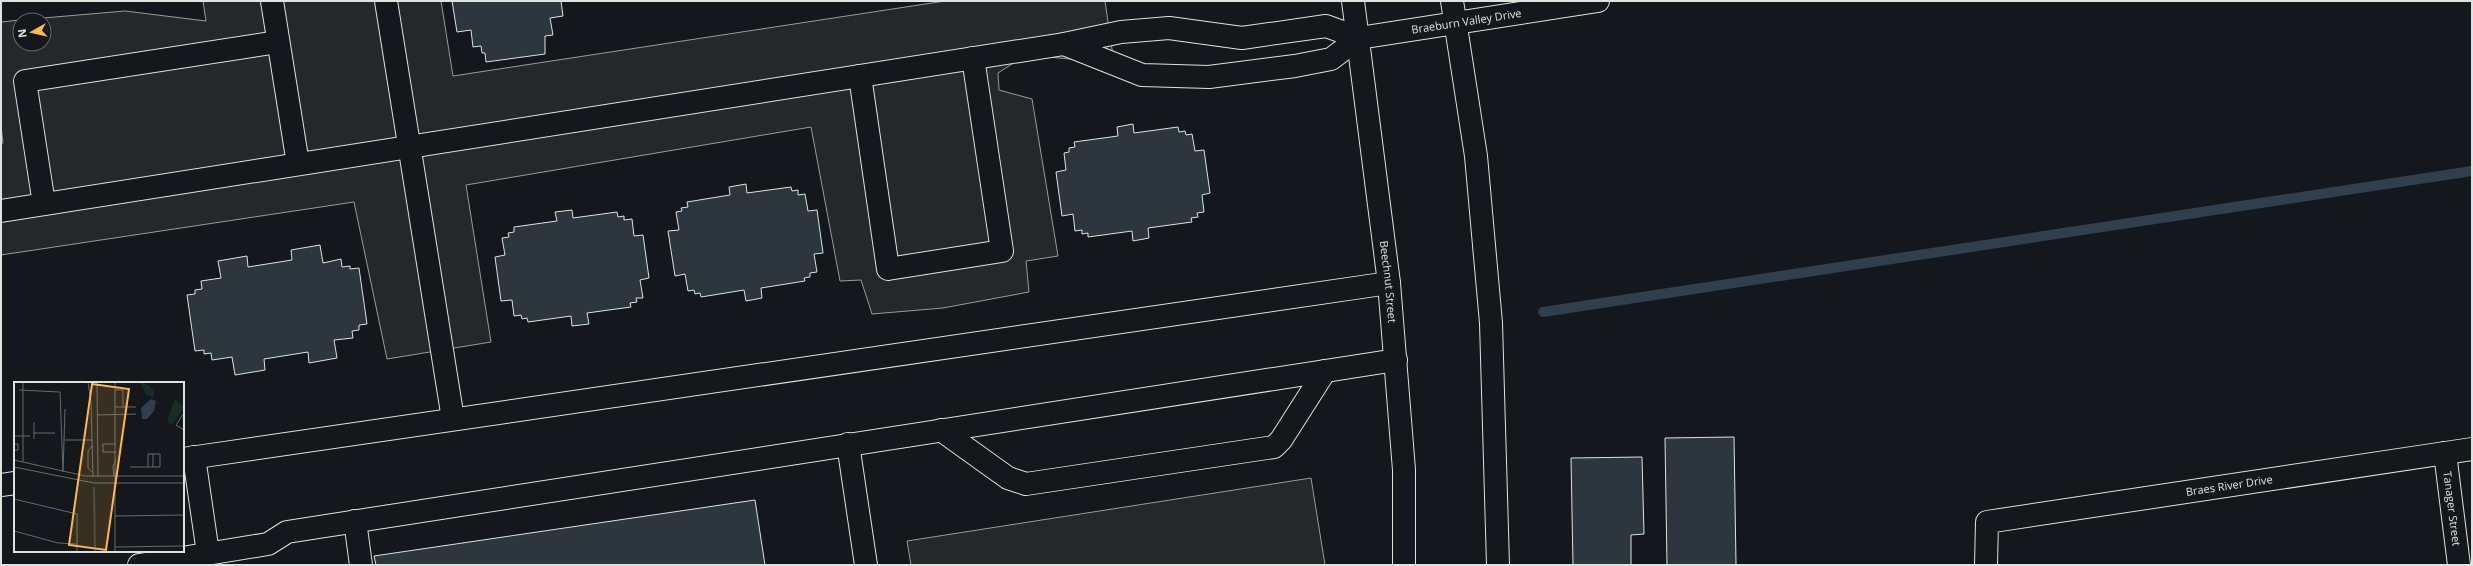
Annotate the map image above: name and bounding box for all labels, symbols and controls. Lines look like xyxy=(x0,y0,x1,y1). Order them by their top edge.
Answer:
street label: Braeburn Valley Drive xyxy=(1410,5,1522,37)
north arrow xyxy=(12,12,52,52)
text: N xyxy=(14,28,30,39)
street label: Beechnut Street xyxy=(1377,240,1400,324)
inset map xyxy=(14,382,184,552)
street label: Tanager Street xyxy=(2440,470,2465,547)
street label: Braes River Drive xyxy=(2185,471,2274,499)

